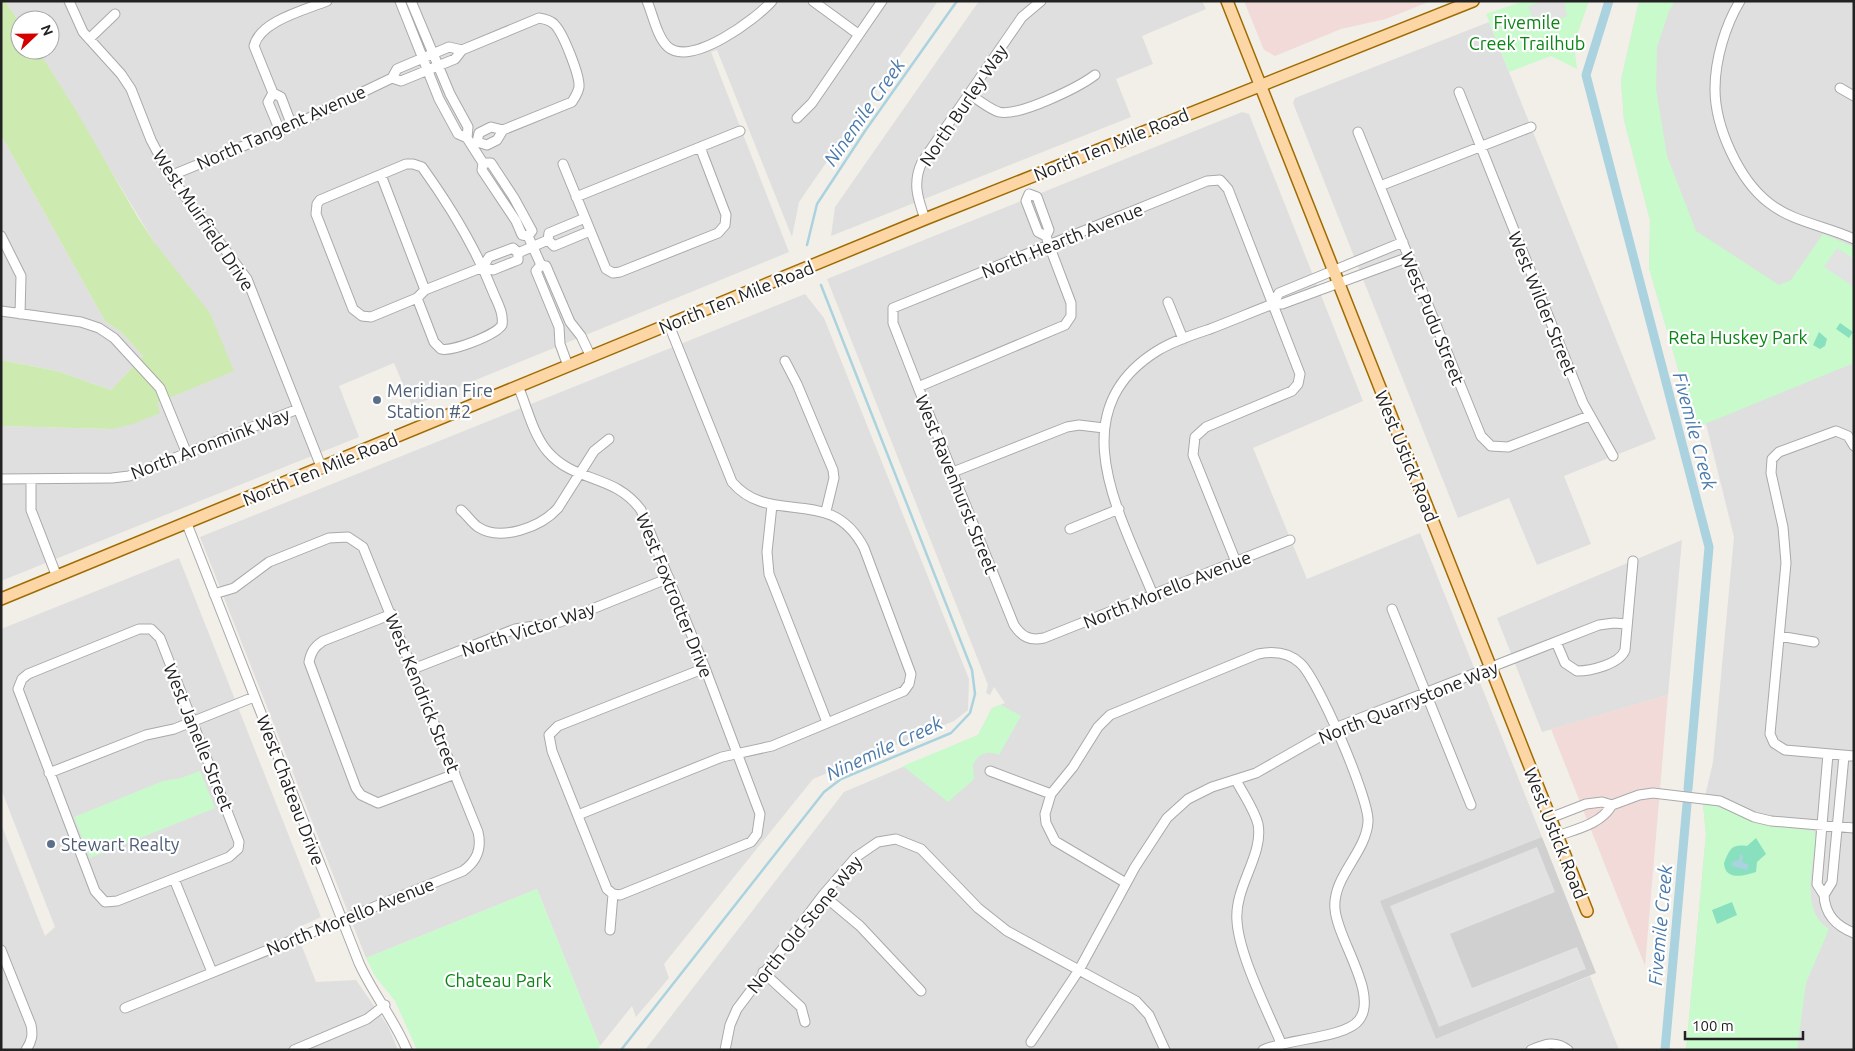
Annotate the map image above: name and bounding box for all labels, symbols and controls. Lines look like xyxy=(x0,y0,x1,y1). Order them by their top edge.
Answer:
north arrow xyxy=(10,10,60,60)
park label: Fivemile Creek Trailhub xyxy=(1469,12,1585,53)
text: N xyxy=(38,22,56,38)
street label: North Burley Way xyxy=(915,40,1011,169)
water label: Ninemile Creek xyxy=(819,54,909,170)
street label: North Tangent Avenue xyxy=(193,81,369,173)
street label: North Ten Mile Road xyxy=(1031,104,1191,184)
street label: West Muirfield Drive xyxy=(149,146,259,294)
street label: North Hearth Avenue xyxy=(978,198,1146,282)
street label: West Wilder Street xyxy=(1505,228,1581,378)
street label: West Pudu Street xyxy=(1397,249,1469,387)
street label: North Ten Mile Road xyxy=(656,257,816,337)
park label: Reta Huskey Park xyxy=(1668,327,1808,347)
water label: Fivemile Creek xyxy=(1669,370,1721,493)
place label: Meridian Fire Station #2 xyxy=(387,380,493,421)
street label: West Ustick Road xyxy=(1372,387,1442,525)
street label: West Ravenhurst Street xyxy=(912,392,1002,576)
marker: Meridian Fire Station #2 xyxy=(371,394,383,406)
street label: North Aronmink Way xyxy=(128,403,293,483)
street label: North Ten Mile Road xyxy=(240,429,400,509)
street label: West Foxtrotter Drive xyxy=(633,510,717,680)
street label: North Morello Avenue xyxy=(1080,546,1254,632)
street label: North Victor Way xyxy=(459,598,598,660)
street label: West Kendrick Street xyxy=(382,611,464,775)
street label: North Quarrystone Way xyxy=(1315,657,1501,748)
street label: West Janelle Street xyxy=(160,660,238,814)
water label: Ninemile Creek xyxy=(822,711,946,785)
street label: West Chateau Drive xyxy=(253,712,329,868)
street label: West Ustick Road xyxy=(1521,764,1591,902)
place label: Stewart Realty xyxy=(61,834,180,854)
marker: Stewart Realty xyxy=(45,838,57,850)
street label: North Old Stone Way xyxy=(743,851,866,997)
water label: Fivemile Creek xyxy=(1644,864,1676,986)
street label: North Morello Avenue xyxy=(263,873,437,959)
park label: Chateau Park xyxy=(445,970,551,990)
scale bar xyxy=(1685,1008,1802,1040)
text: 100 m xyxy=(1692,1017,1734,1034)

